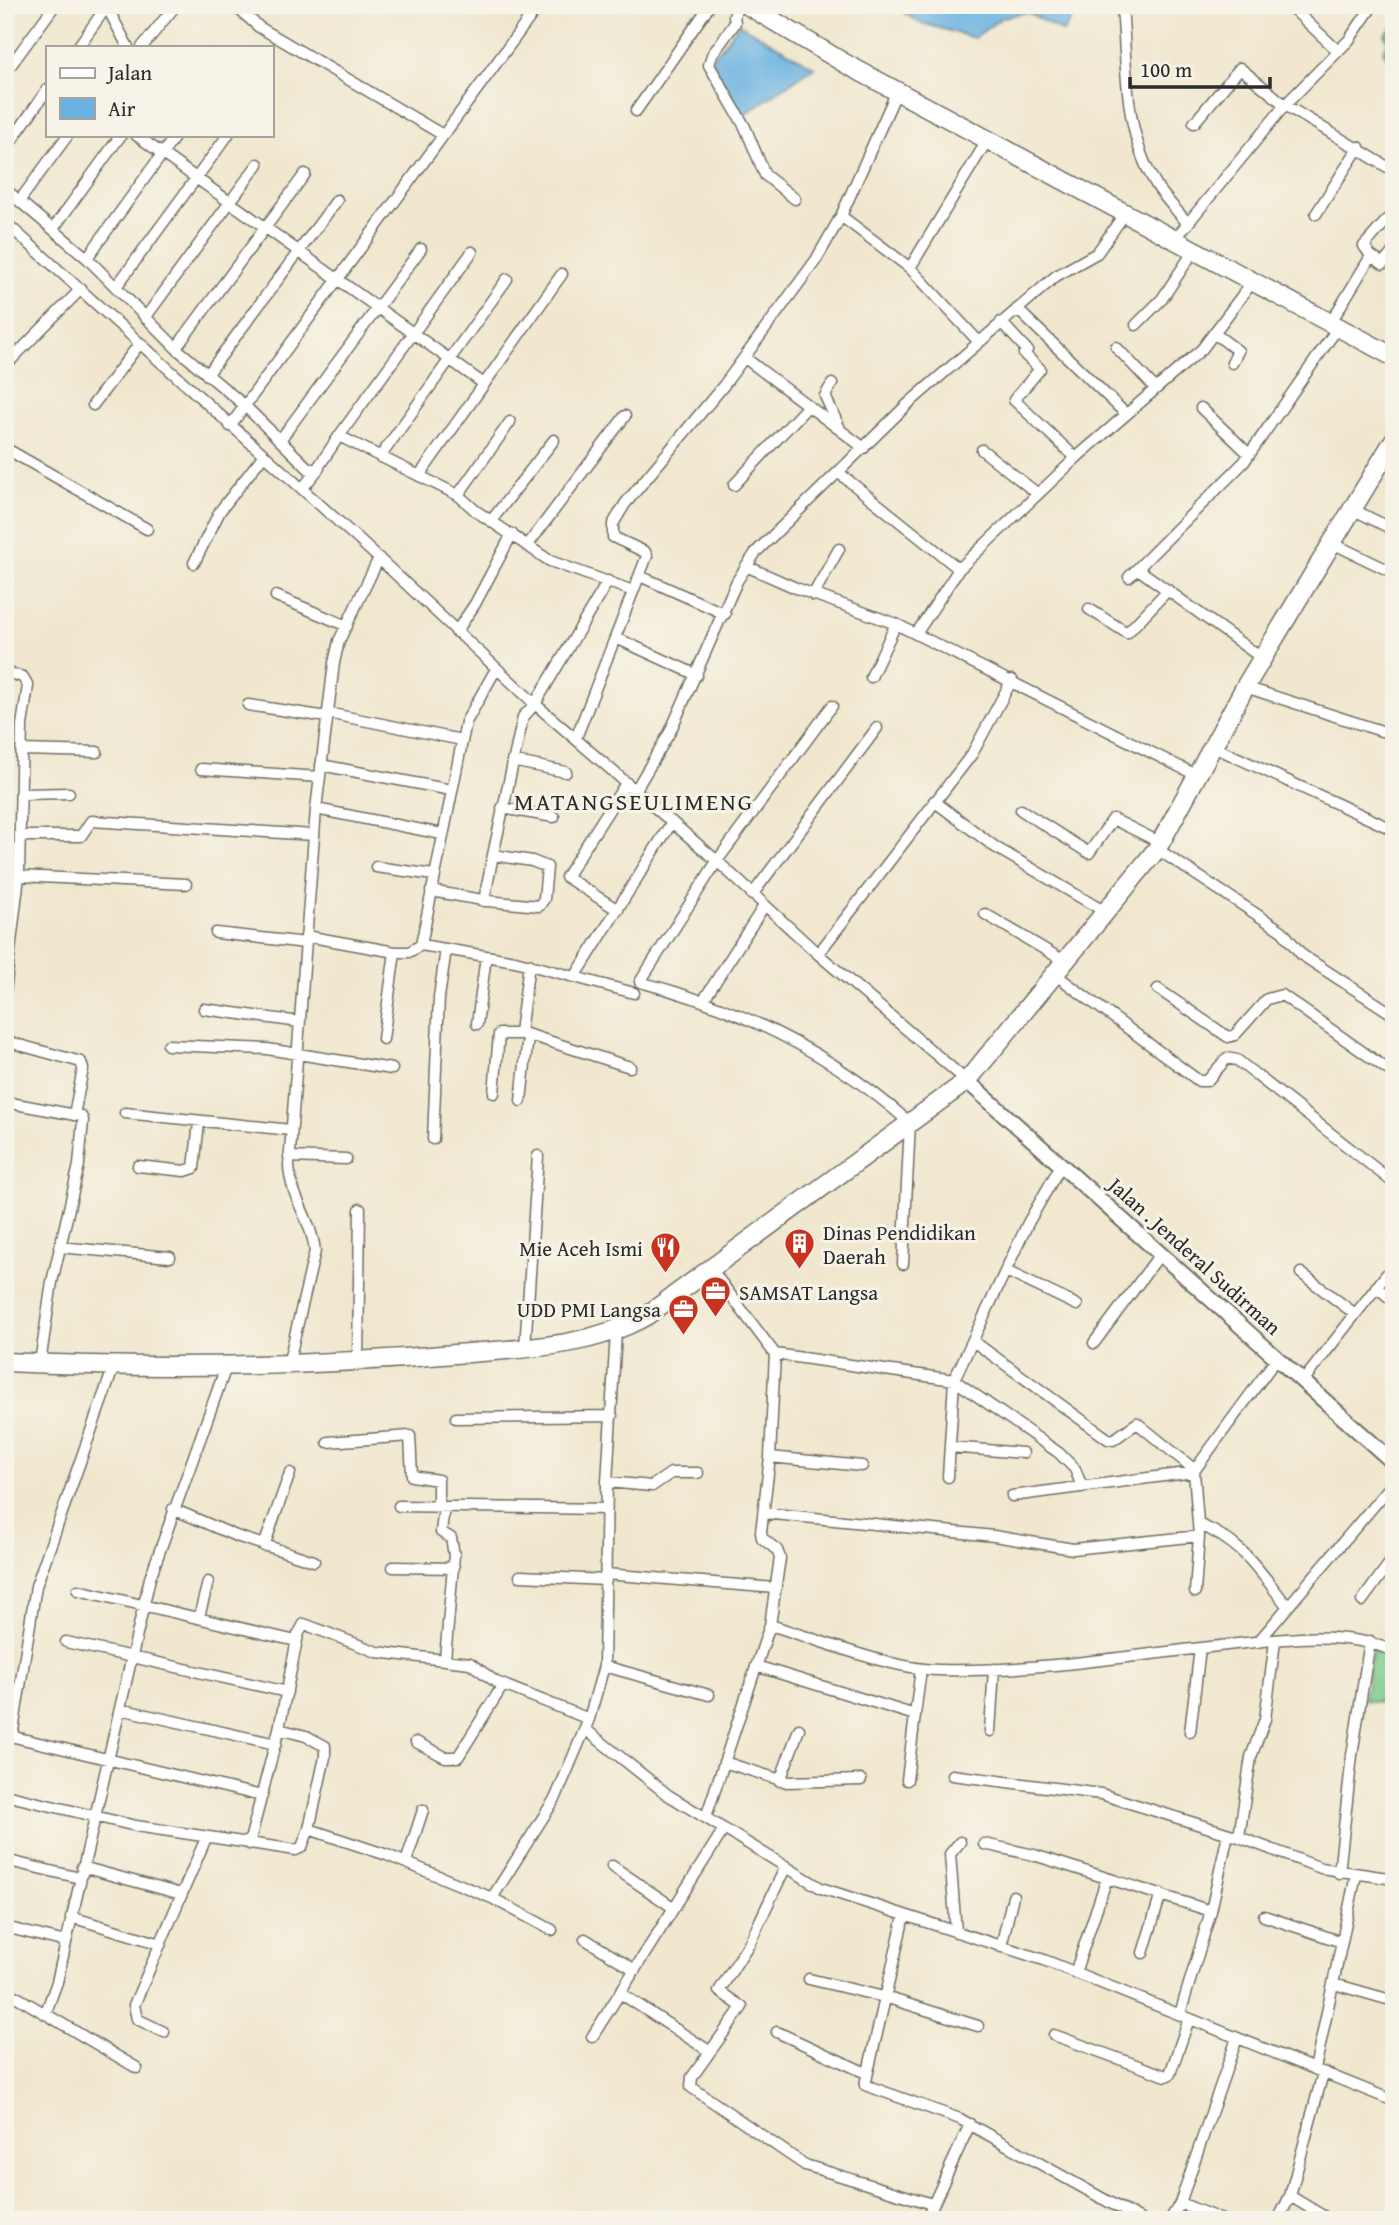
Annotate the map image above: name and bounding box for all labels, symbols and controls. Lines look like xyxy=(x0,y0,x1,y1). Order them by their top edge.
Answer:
legend xyxy=(46,46,273,136)
scale bar xyxy=(1130,46,1270,90)
text: 100 m xyxy=(1140,54,1192,85)
text: Jalan xyxy=(105,57,152,88)
text: Air xyxy=(108,93,136,124)
district label: MATANGSEULIMENG xyxy=(514,784,754,819)
street label: Jalan . Jenderal Sudirman xyxy=(1100,1168,1288,1342)
place label: Dinas Pendidikan Daerah xyxy=(823,1217,976,1272)
building icon: Dinas Pendidikan Daerah xyxy=(783,1227,817,1271)
restaurant icon: Mie Aceh Ismi xyxy=(649,1231,683,1275)
place label: Mie Aceh Ismi xyxy=(519,1233,643,1264)
office icon: SAMSAT Langsa xyxy=(699,1275,733,1319)
place label: SAMSAT Langsa xyxy=(739,1277,878,1308)
office icon: UDD PMI Langsa xyxy=(667,1292,701,1336)
place label: UDD PMI Langsa xyxy=(517,1294,661,1325)

